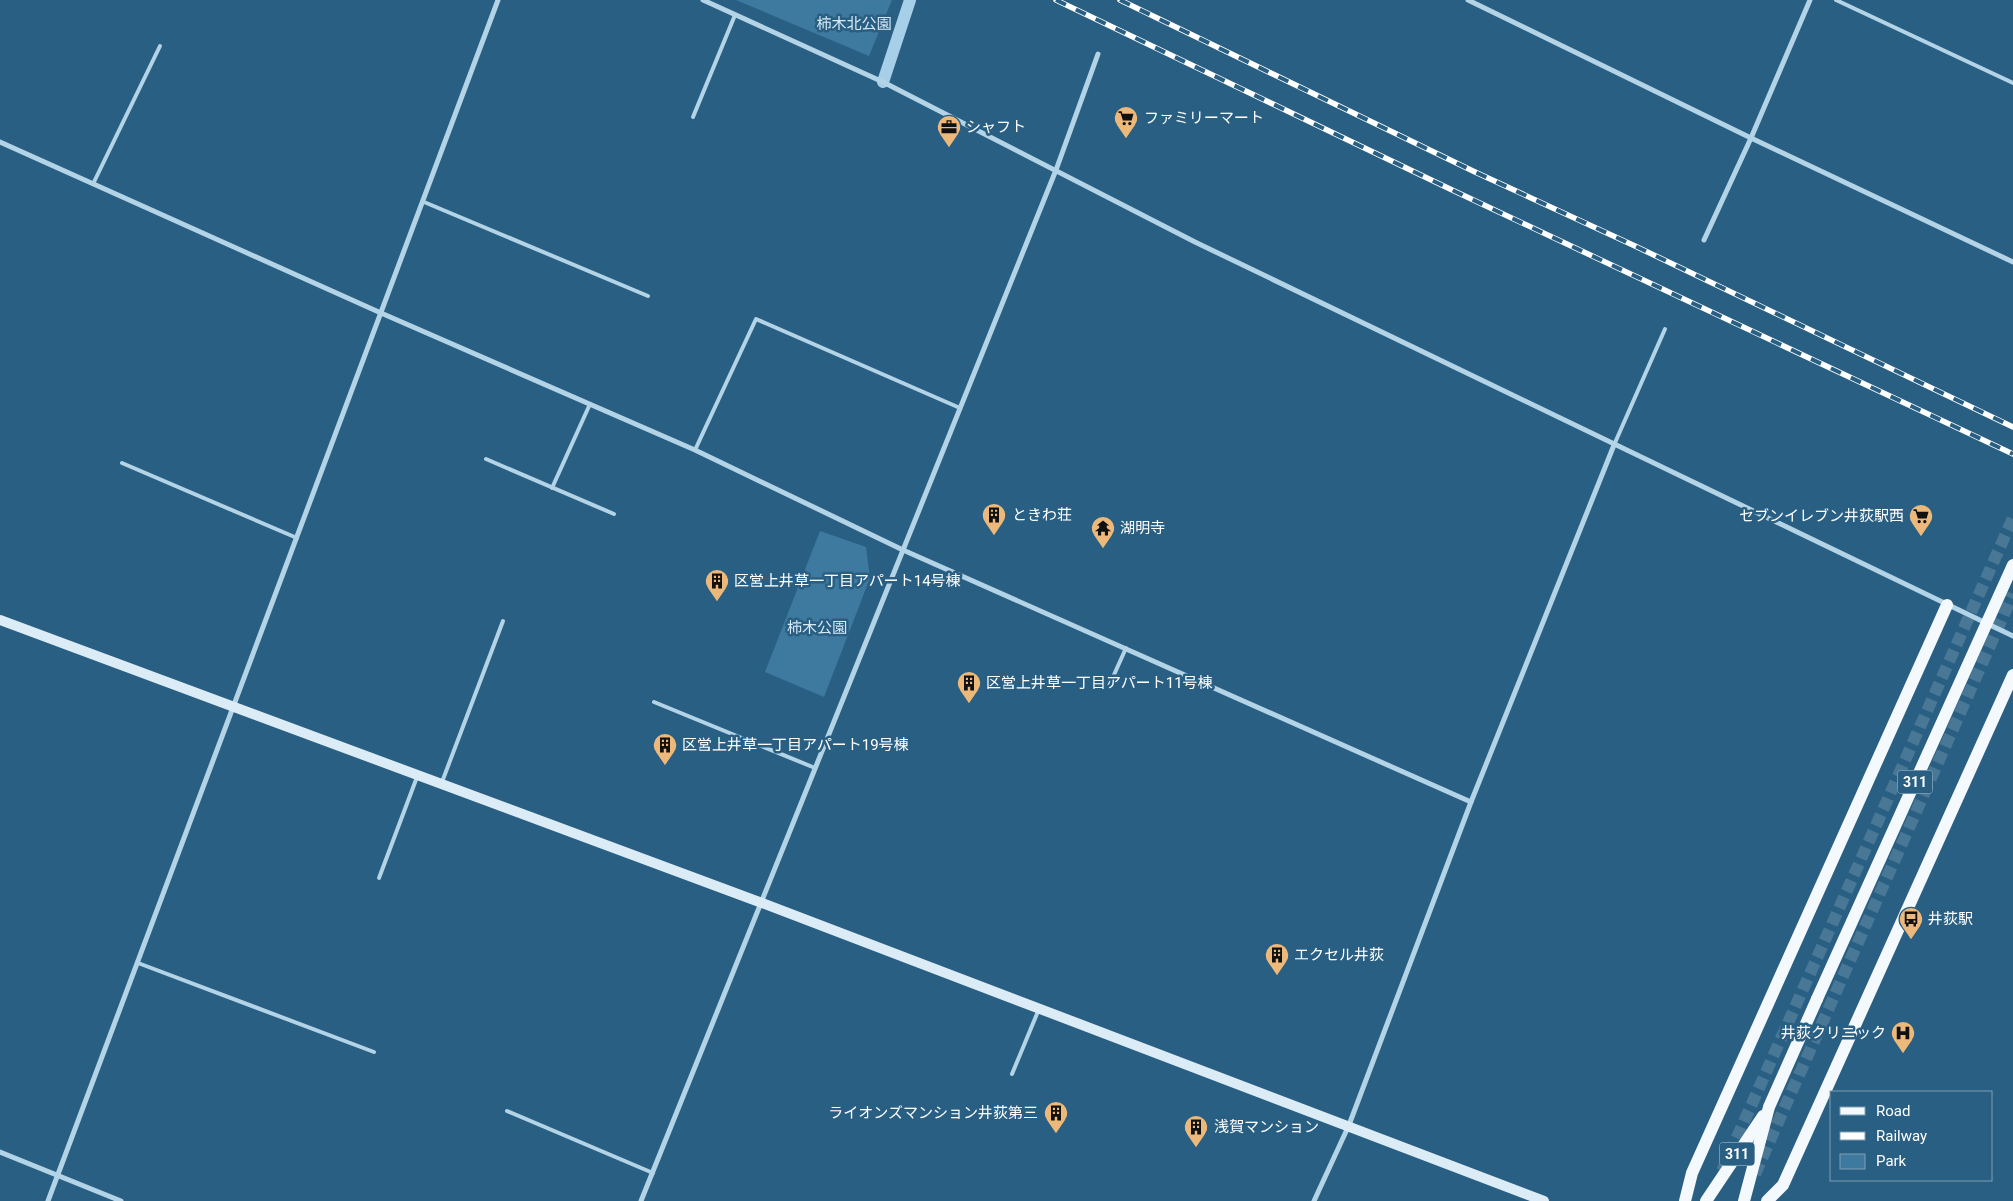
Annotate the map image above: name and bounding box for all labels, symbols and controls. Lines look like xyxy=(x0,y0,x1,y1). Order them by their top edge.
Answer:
park label: 柿木北公園 xyxy=(816,15,892,33)
supermarket icon: ファミリーマート xyxy=(1113,105,1139,139)
place label: ファミリーマート xyxy=(1144,109,1264,127)
office icon: シャフト xyxy=(936,114,962,148)
place label: シャフト xyxy=(966,118,1026,136)
building icon: ときわ荘 xyxy=(981,502,1007,536)
supermarket icon: セブンイレブン井荻駅西 xyxy=(1908,503,1934,537)
place label: ときわ荘 xyxy=(1012,506,1072,524)
place label: セブンイレブン井荻駅西 xyxy=(1739,507,1904,525)
temple icon: 湖明寺 xyxy=(1090,515,1116,549)
place label: 湖明寺 xyxy=(1120,519,1165,537)
building icon: 区営上井草一丁目アパート14号棟 xyxy=(704,568,730,602)
place label: 区営上井草一丁目アパート14号棟 xyxy=(734,572,961,590)
park label: 柿木公園 xyxy=(787,619,847,637)
building icon: 区営上井草一丁目アパート11号棟 xyxy=(956,670,982,704)
place label: 区営上井草一丁目アパート11号棟 xyxy=(986,674,1213,692)
building icon: 区営上井草一丁目アパート19号棟 xyxy=(652,732,678,766)
place label: 区営上井草一丁目アパート19号棟 xyxy=(682,736,909,754)
road number: 311 xyxy=(1898,770,1932,794)
bus stop icon: 井荻駅 xyxy=(1898,906,1924,940)
place label: 井荻駅 xyxy=(1928,910,1973,928)
building icon: エクセル井荻 xyxy=(1264,942,1290,976)
place label: エクセル井荻 xyxy=(1294,946,1384,964)
hospital icon: 井荻クリニック xyxy=(1890,1020,1916,1054)
place label: 井荻クリニック xyxy=(1781,1024,1886,1042)
legend xyxy=(1830,1091,1993,1181)
building icon: ライオンズマンション井荻第三 xyxy=(1043,1100,1069,1134)
text: Road xyxy=(1876,1102,1910,1120)
place label: ライオンズマンション井荻第三 xyxy=(828,1104,1038,1122)
building icon: 浅賀マンション xyxy=(1183,1114,1209,1148)
place label: 浅賀マンション xyxy=(1214,1118,1319,1136)
text: Railway xyxy=(1876,1127,1927,1145)
road number: 311 xyxy=(1720,1142,1754,1166)
text: Park xyxy=(1876,1152,1907,1170)

